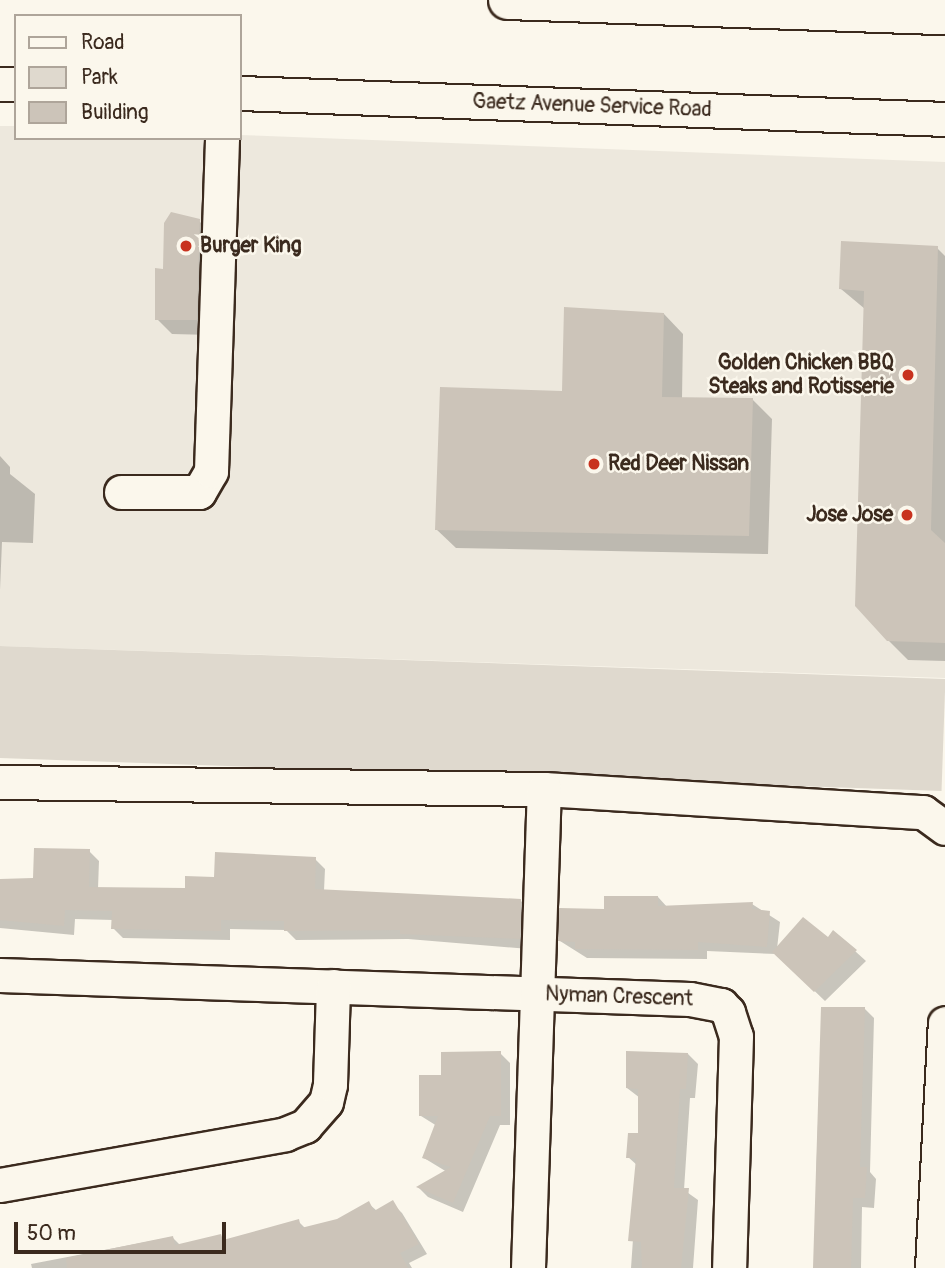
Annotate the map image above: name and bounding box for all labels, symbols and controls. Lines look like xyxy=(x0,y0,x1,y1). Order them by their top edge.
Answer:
legend xyxy=(14,14,242,140)
text: Road xyxy=(81,29,125,56)
text: Park xyxy=(81,64,118,91)
street label: Gaetz Avenue Service Road xyxy=(472,89,712,123)
text: Building xyxy=(81,99,148,126)
place label: Burger King xyxy=(200,233,302,259)
marker: Burger King xyxy=(178,238,194,254)
place label: Golden Chicken BBQ Steaks and Rotisserie xyxy=(708,350,894,400)
marker: Golden Chicken BBQ Steaks and Rotisserie xyxy=(900,367,916,383)
place label: Red Deer Nissan xyxy=(608,451,749,477)
marker: Red Deer Nissan xyxy=(586,456,602,472)
place label: Jose Jose xyxy=(806,502,893,528)
marker: Jose Jose xyxy=(899,507,915,523)
street label: Nyman Crescent xyxy=(545,982,693,1012)
scale bar xyxy=(18,1208,229,1252)
text: 50 m xyxy=(27,1220,76,1247)

